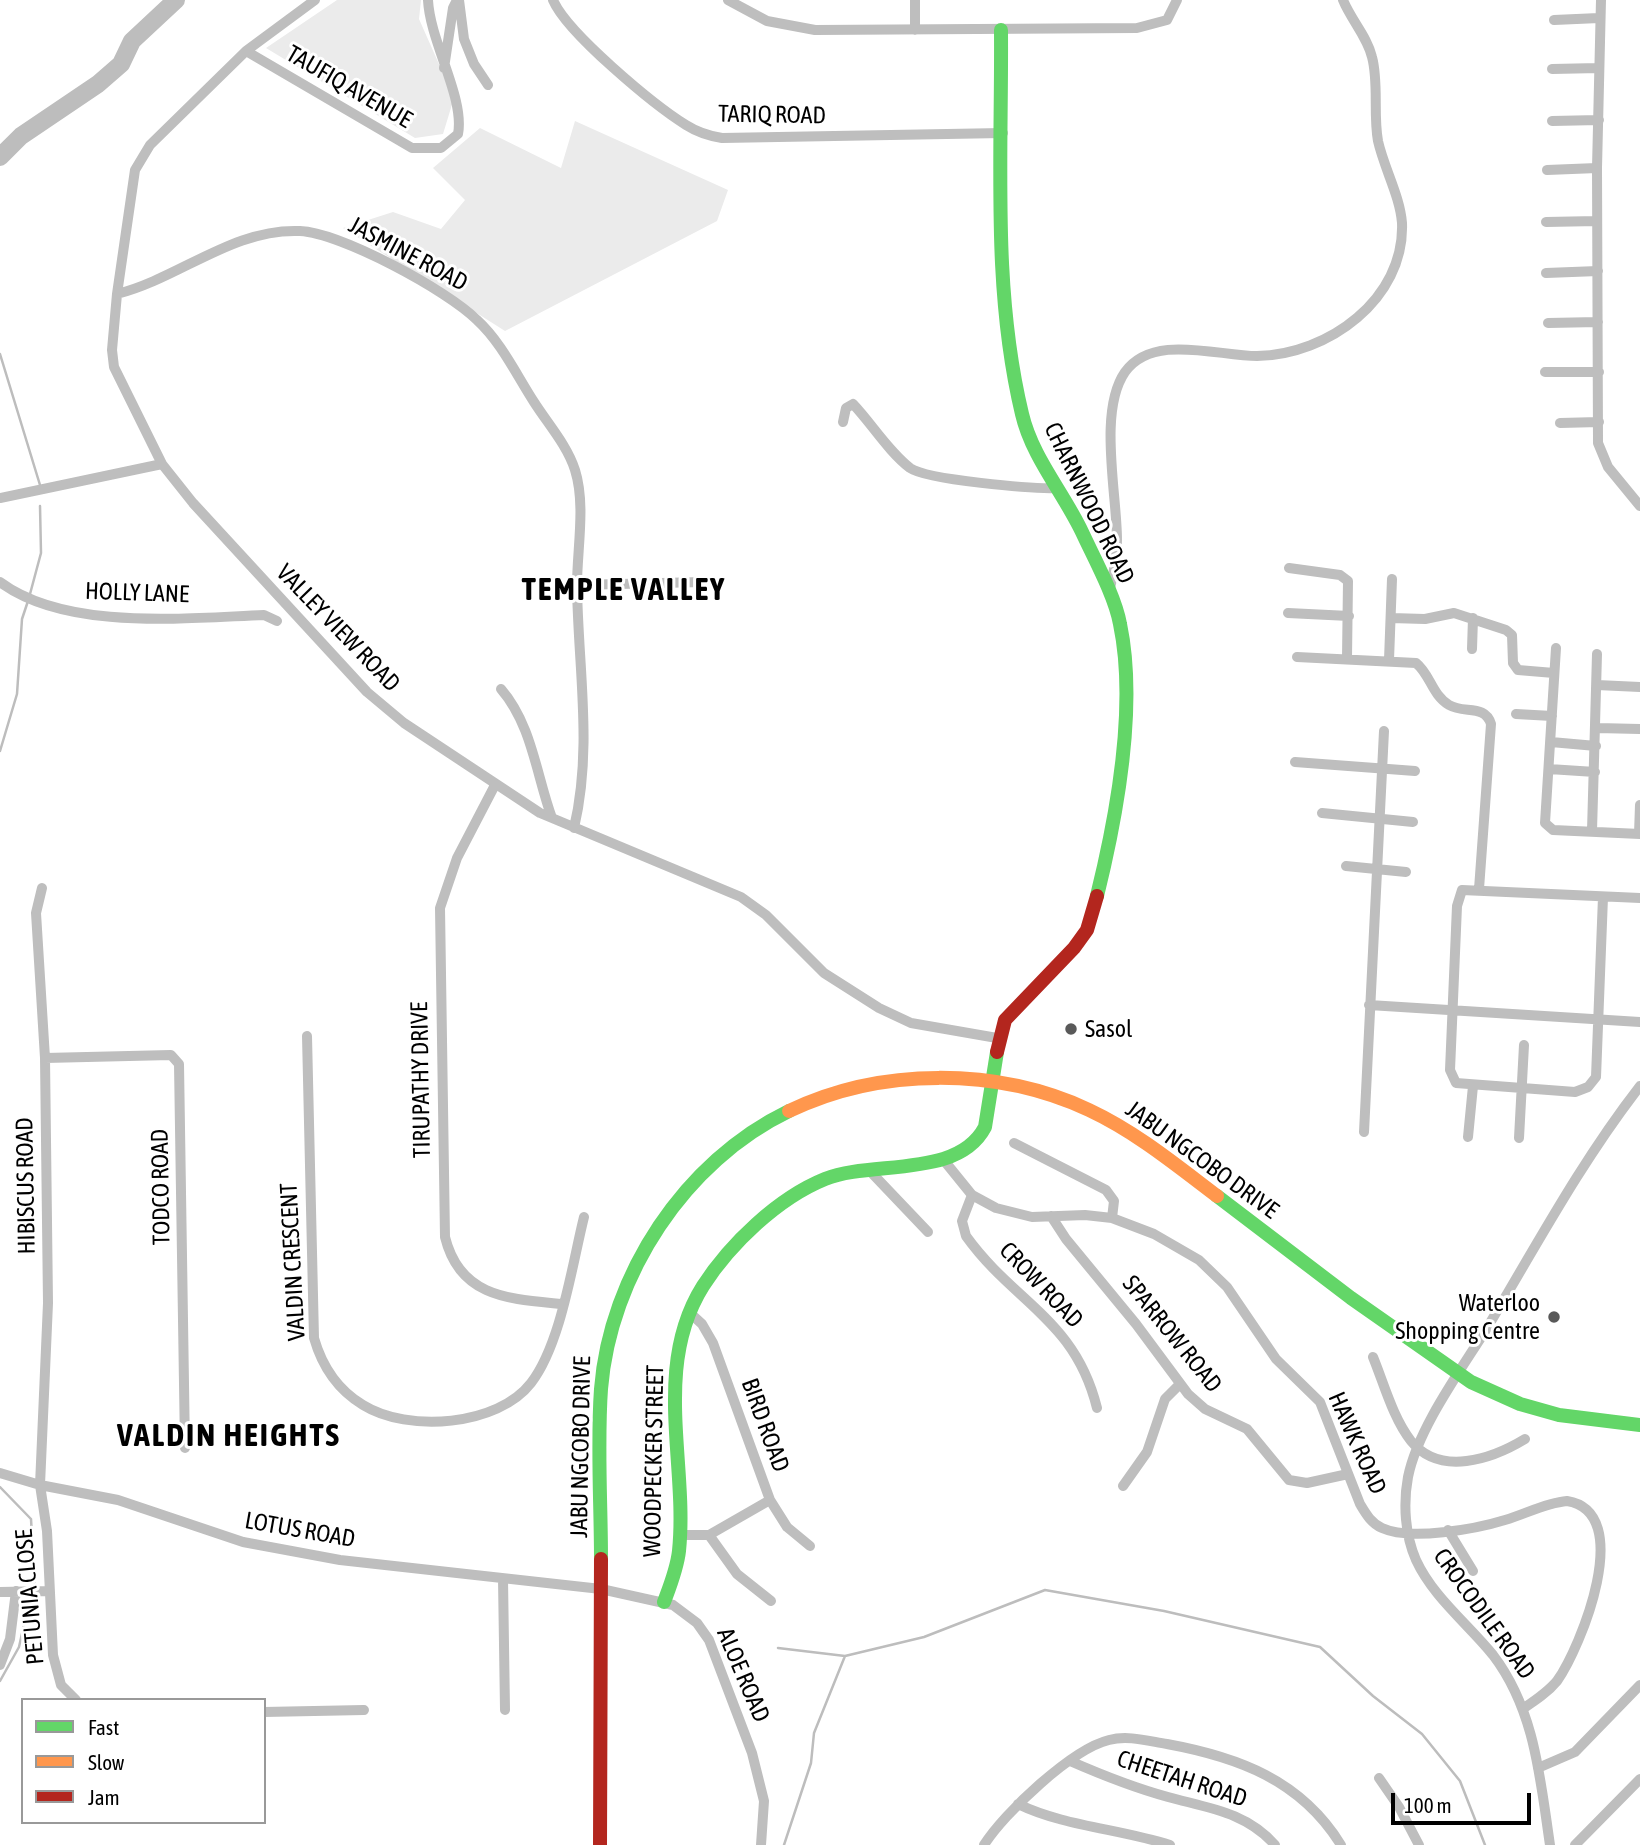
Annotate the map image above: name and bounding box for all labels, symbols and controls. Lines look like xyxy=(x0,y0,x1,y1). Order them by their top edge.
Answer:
street label: TAUFIQ AVENUE xyxy=(281,39,417,135)
street label: TARIQ ROAD xyxy=(718,100,826,130)
street label: JASMINE ROAD xyxy=(344,211,472,297)
street label: CHARNWOOD ROAD xyxy=(1038,418,1140,588)
street label: VALLEY VIEW ROAD xyxy=(270,558,406,698)
district label: TEMPLE VALLEY xyxy=(523,571,725,609)
street label: HOLLY LANE xyxy=(84,577,190,609)
street label: TIRUPATHY DRIVE xyxy=(405,1002,437,1158)
place label: Sasol xyxy=(1085,1015,1132,1043)
marker: Sasol xyxy=(1063,1021,1079,1037)
street label: JABU NGCOBO DRIVE xyxy=(1120,1095,1284,1225)
street label: HIBISCUS ROAD xyxy=(10,1117,42,1255)
street label: TODCO ROAD xyxy=(146,1129,176,1245)
street label: VALDIN CRESCENT xyxy=(274,1182,312,1342)
street label: CROW ROAD xyxy=(993,1236,1089,1334)
street label: SPARROW ROAD xyxy=(1116,1270,1228,1398)
place label: Waterloo Shopping Centre xyxy=(1395,1289,1540,1345)
marker: Waterloo Shopping Centre xyxy=(1546,1309,1562,1325)
street label: JABU NGCOBO DRIVE xyxy=(565,1356,597,1538)
street label: WOODPECKER STREET xyxy=(638,1365,670,1557)
street label: BIRD ROAD xyxy=(735,1374,795,1476)
street label: HAWK ROAD xyxy=(1322,1388,1392,1498)
district label: VALDIN HEIGHTS xyxy=(119,1417,339,1455)
street label: LOTUS ROAD xyxy=(243,1506,357,1554)
street label: PETUNIA CLOSE xyxy=(10,1528,50,1666)
street label: CROCODILE ROAD xyxy=(1427,1543,1541,1685)
street label: ALOE ROAD xyxy=(710,1624,776,1726)
legend xyxy=(21,1698,266,1824)
text: Fast xyxy=(88,1715,119,1739)
street label: CHEETAH ROAD xyxy=(1113,1744,1251,1814)
text: Slow xyxy=(88,1750,124,1774)
scale bar xyxy=(1395,1778,1535,1822)
text: Jam xyxy=(88,1785,120,1809)
text: 100 m xyxy=(1404,1793,1452,1817)

